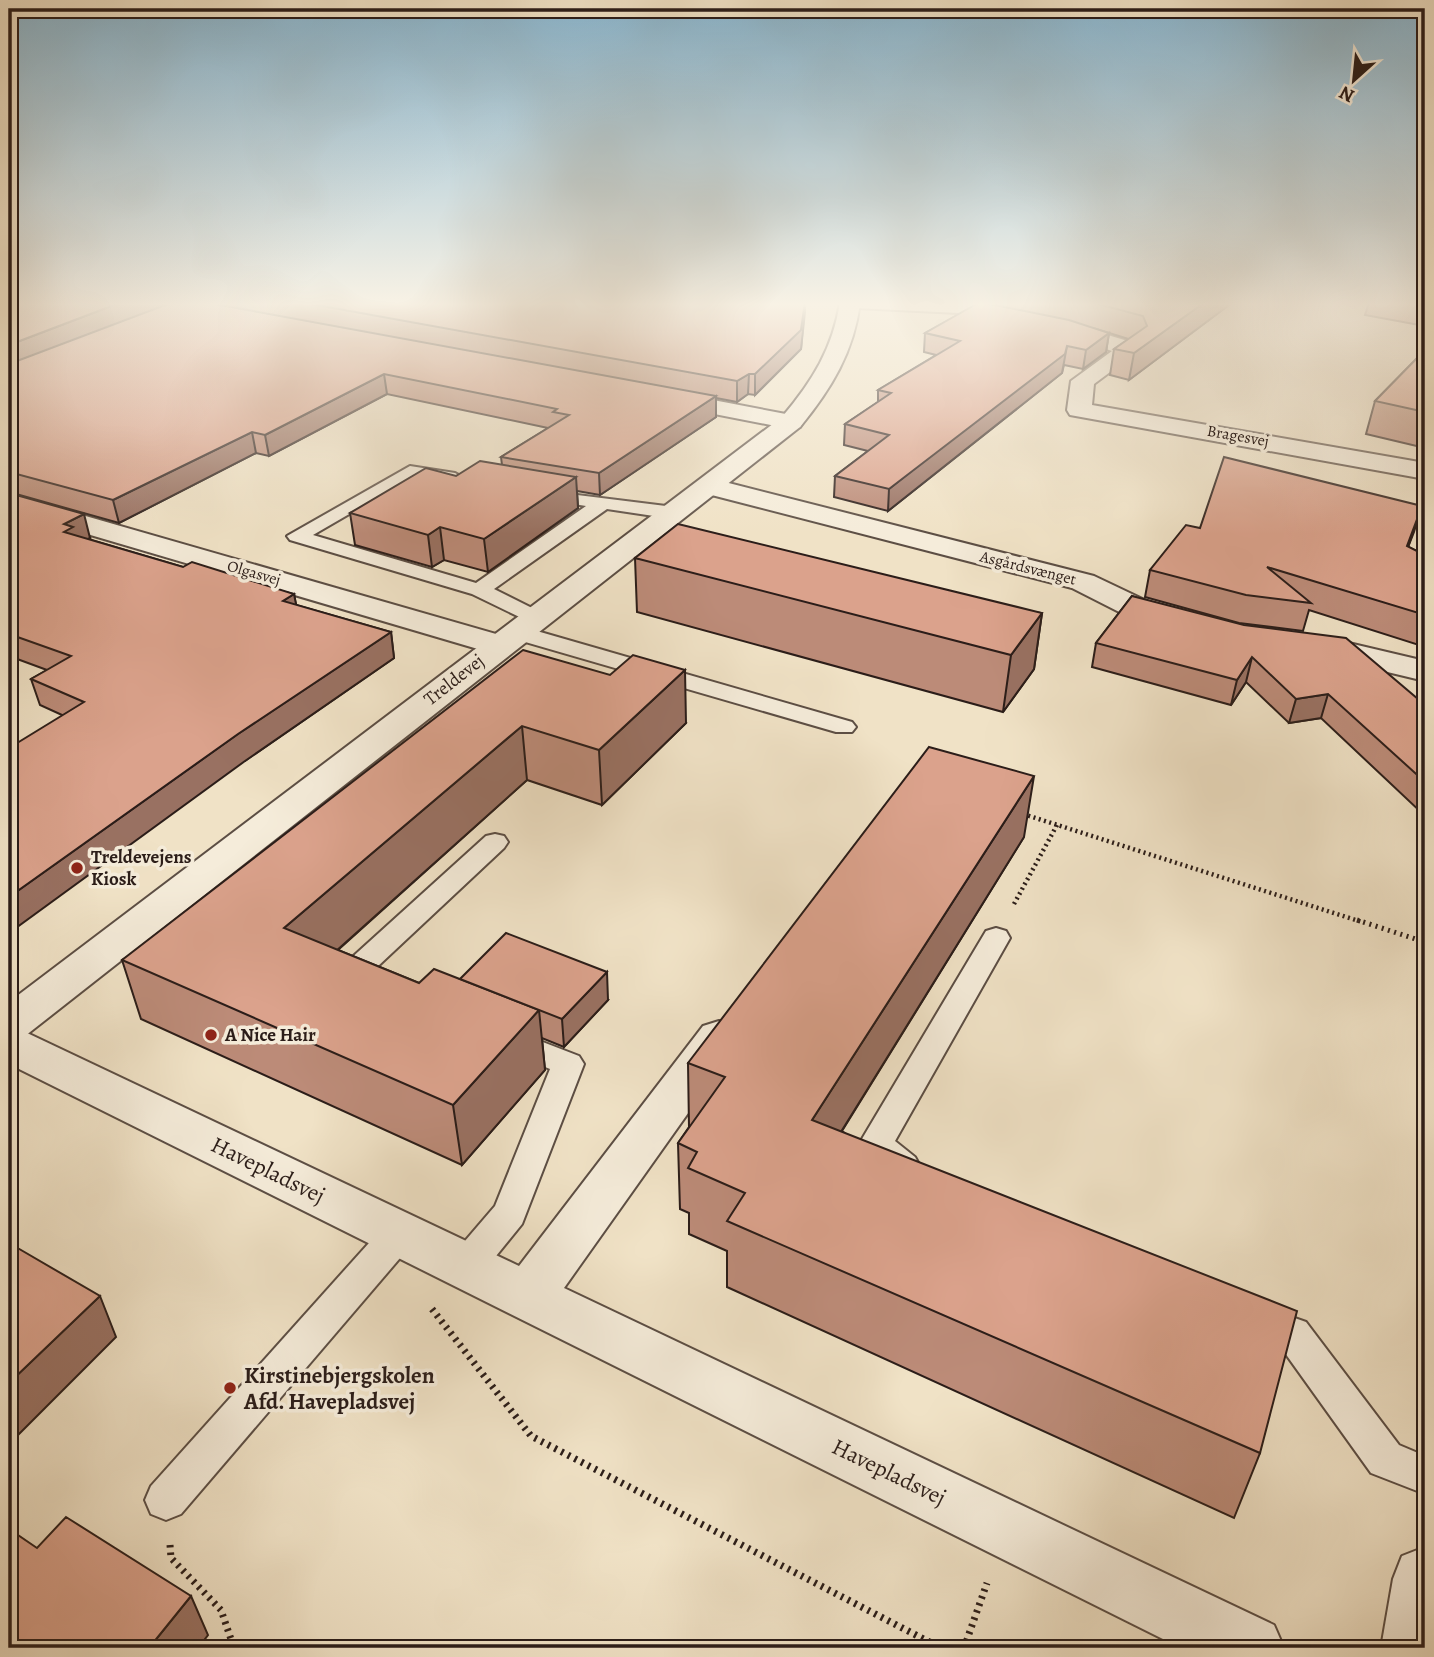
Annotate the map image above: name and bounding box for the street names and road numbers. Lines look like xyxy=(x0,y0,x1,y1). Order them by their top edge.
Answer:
street label: Bragesvej xyxy=(1205,420,1271,452)
street label: Asgårdsvænget xyxy=(977,545,1078,591)
street label: Olgasvej xyxy=(225,555,283,591)
street label: Treldevej xyxy=(418,648,490,712)
street label: Havepladsvej xyxy=(206,1129,330,1211)
street label: Havepladsvej xyxy=(827,1431,951,1513)

